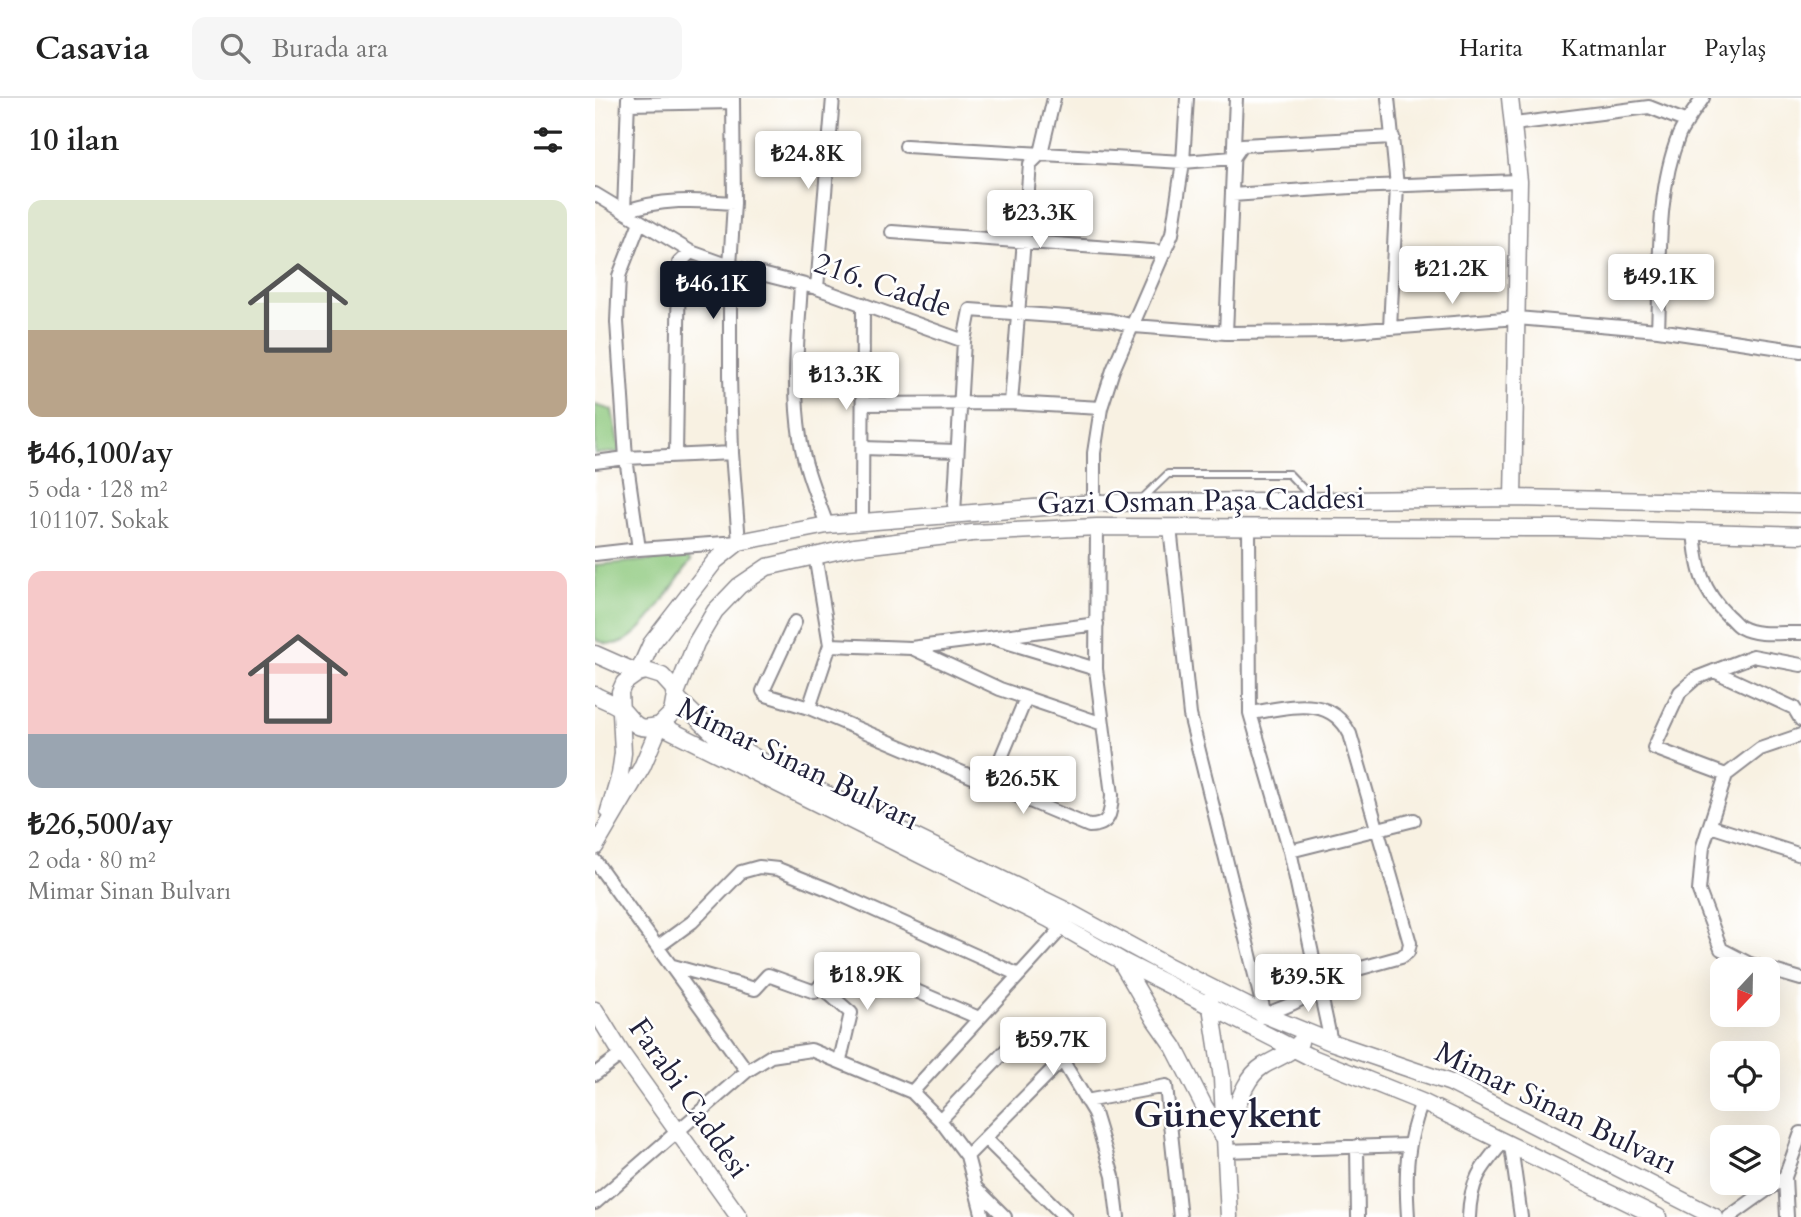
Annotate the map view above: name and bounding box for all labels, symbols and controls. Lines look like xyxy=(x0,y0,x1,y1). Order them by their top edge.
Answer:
search box xyxy=(192,17,682,80)
text: Casavia xyxy=(35,26,150,71)
icon: search xyxy=(216,29,254,67)
text: Burada ara xyxy=(272,31,388,66)
text: Harita xyxy=(1459,32,1523,65)
text: Katmanlar xyxy=(1561,32,1666,65)
text: Paylaş xyxy=(1704,32,1766,65)
text: 10 ilan xyxy=(28,120,119,161)
icon: filters xyxy=(529,121,567,159)
pin: ₺24.8K xyxy=(751,132,865,191)
text: ₺24.8K xyxy=(771,138,845,169)
pin: ₺23.3K xyxy=(983,190,1097,250)
text: ₺23.3K xyxy=(1003,197,1077,228)
street label: 216. Cadde xyxy=(809,242,957,328)
icon: home xyxy=(235,245,361,371)
pin: ₺21.2K xyxy=(1395,246,1509,306)
text: ₺21.2K xyxy=(1415,253,1489,284)
pin: ₺49.1K xyxy=(1604,254,1718,314)
text: ₺49.1K xyxy=(1624,261,1698,292)
pin: ₺46.1K xyxy=(656,262,770,321)
text: ₺46.1K xyxy=(676,268,750,299)
pin: ₺13.3K xyxy=(789,352,903,412)
text: ₺13.3K xyxy=(809,359,883,390)
text: ₺46,100/ay xyxy=(28,433,173,474)
text: 5 oda · 128 m² xyxy=(28,474,167,505)
street label: Gazi Osman Paşa Caddesi xyxy=(1037,478,1365,524)
text: 101107. Sokak xyxy=(28,505,169,536)
icon: home xyxy=(235,616,361,742)
street label: Mimar Sinan Bulvarı xyxy=(670,688,926,840)
pin: ₺26.5K xyxy=(966,756,1080,816)
text: ₺26.5K xyxy=(986,763,1060,794)
text: ₺26,500/ay xyxy=(28,804,173,845)
text: 2 oda · 80 m² xyxy=(28,845,156,876)
text: Mimar Sinan Bulvarı xyxy=(28,876,231,907)
pin: ₺18.9K xyxy=(810,953,924,1012)
pin: ₺39.5K xyxy=(1251,954,1365,1014)
north arrow xyxy=(1710,957,1780,1027)
map controls xyxy=(1710,957,1780,1195)
text: ₺18.9K xyxy=(830,959,904,990)
text: ₺39.5K xyxy=(1271,961,1345,992)
street label: Farabi Caddesi xyxy=(619,1010,759,1186)
pin: ₺59.7K xyxy=(996,1018,1110,1077)
text: ₺59.7K xyxy=(1016,1024,1090,1055)
street label: Mimar Sinan Bulvarı xyxy=(1428,1032,1684,1184)
button: locate xyxy=(1710,1041,1780,1111)
district label: Güneykent xyxy=(1133,1090,1321,1140)
button: layers xyxy=(1710,1125,1780,1195)

